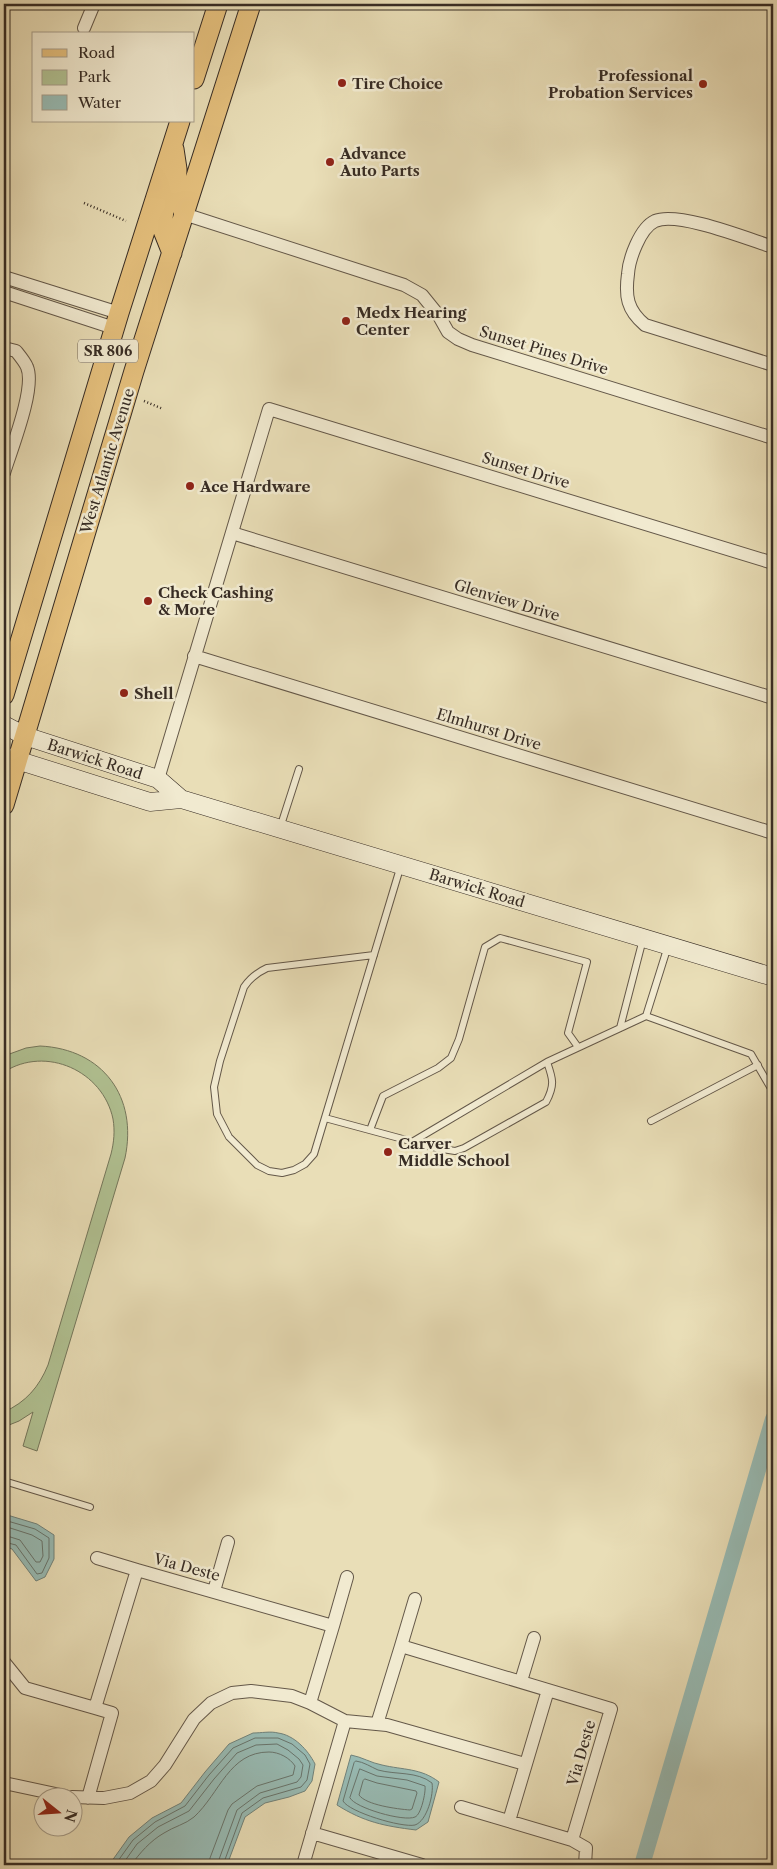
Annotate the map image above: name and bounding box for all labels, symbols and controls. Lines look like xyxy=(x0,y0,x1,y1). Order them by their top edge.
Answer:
legend xyxy=(32,32,195,122)
text: Road xyxy=(78,43,115,62)
place label: Professional Probation Services xyxy=(548,66,693,102)
text: Park xyxy=(78,67,112,86)
place label: Tire Choice xyxy=(352,74,443,93)
marker: Tire Choice xyxy=(336,77,348,89)
marker: Professional Probation Services xyxy=(697,78,709,90)
text: Water xyxy=(77,93,122,112)
place label: Advance Auto Parts xyxy=(339,144,420,180)
marker: Advance Auto Parts xyxy=(324,156,336,168)
place label: Medx Hearing Center xyxy=(356,303,467,339)
marker: Medx Hearing Center xyxy=(340,315,352,327)
street label: Sunset Pines Drive xyxy=(477,321,611,379)
road number: SR 806 xyxy=(78,340,138,362)
street label: West Atlantic Avenue xyxy=(76,386,138,537)
street label: Sunset Drive xyxy=(480,448,572,492)
place label: Ace Hardware xyxy=(199,477,310,496)
marker: Ace Hardware xyxy=(184,480,196,492)
street label: Glenview Drive xyxy=(452,575,562,625)
place label: Check Cashing & More xyxy=(158,583,274,619)
marker: Check Cashing & More xyxy=(142,595,154,607)
place label: Shell xyxy=(134,684,173,703)
marker: Shell xyxy=(118,687,130,699)
street label: Elmhurst Drive xyxy=(434,704,544,754)
street label: Barwick Road xyxy=(45,735,145,783)
street label: Barwick Road xyxy=(427,864,527,912)
place label: Carver Middle School xyxy=(398,1134,510,1170)
marker: Carver Middle School xyxy=(382,1146,394,1158)
street label: Via Deste xyxy=(151,1549,222,1585)
street label: Via Deste xyxy=(562,1718,599,1789)
north arrow xyxy=(32,1786,82,1836)
text: N xyxy=(60,1807,81,1824)

